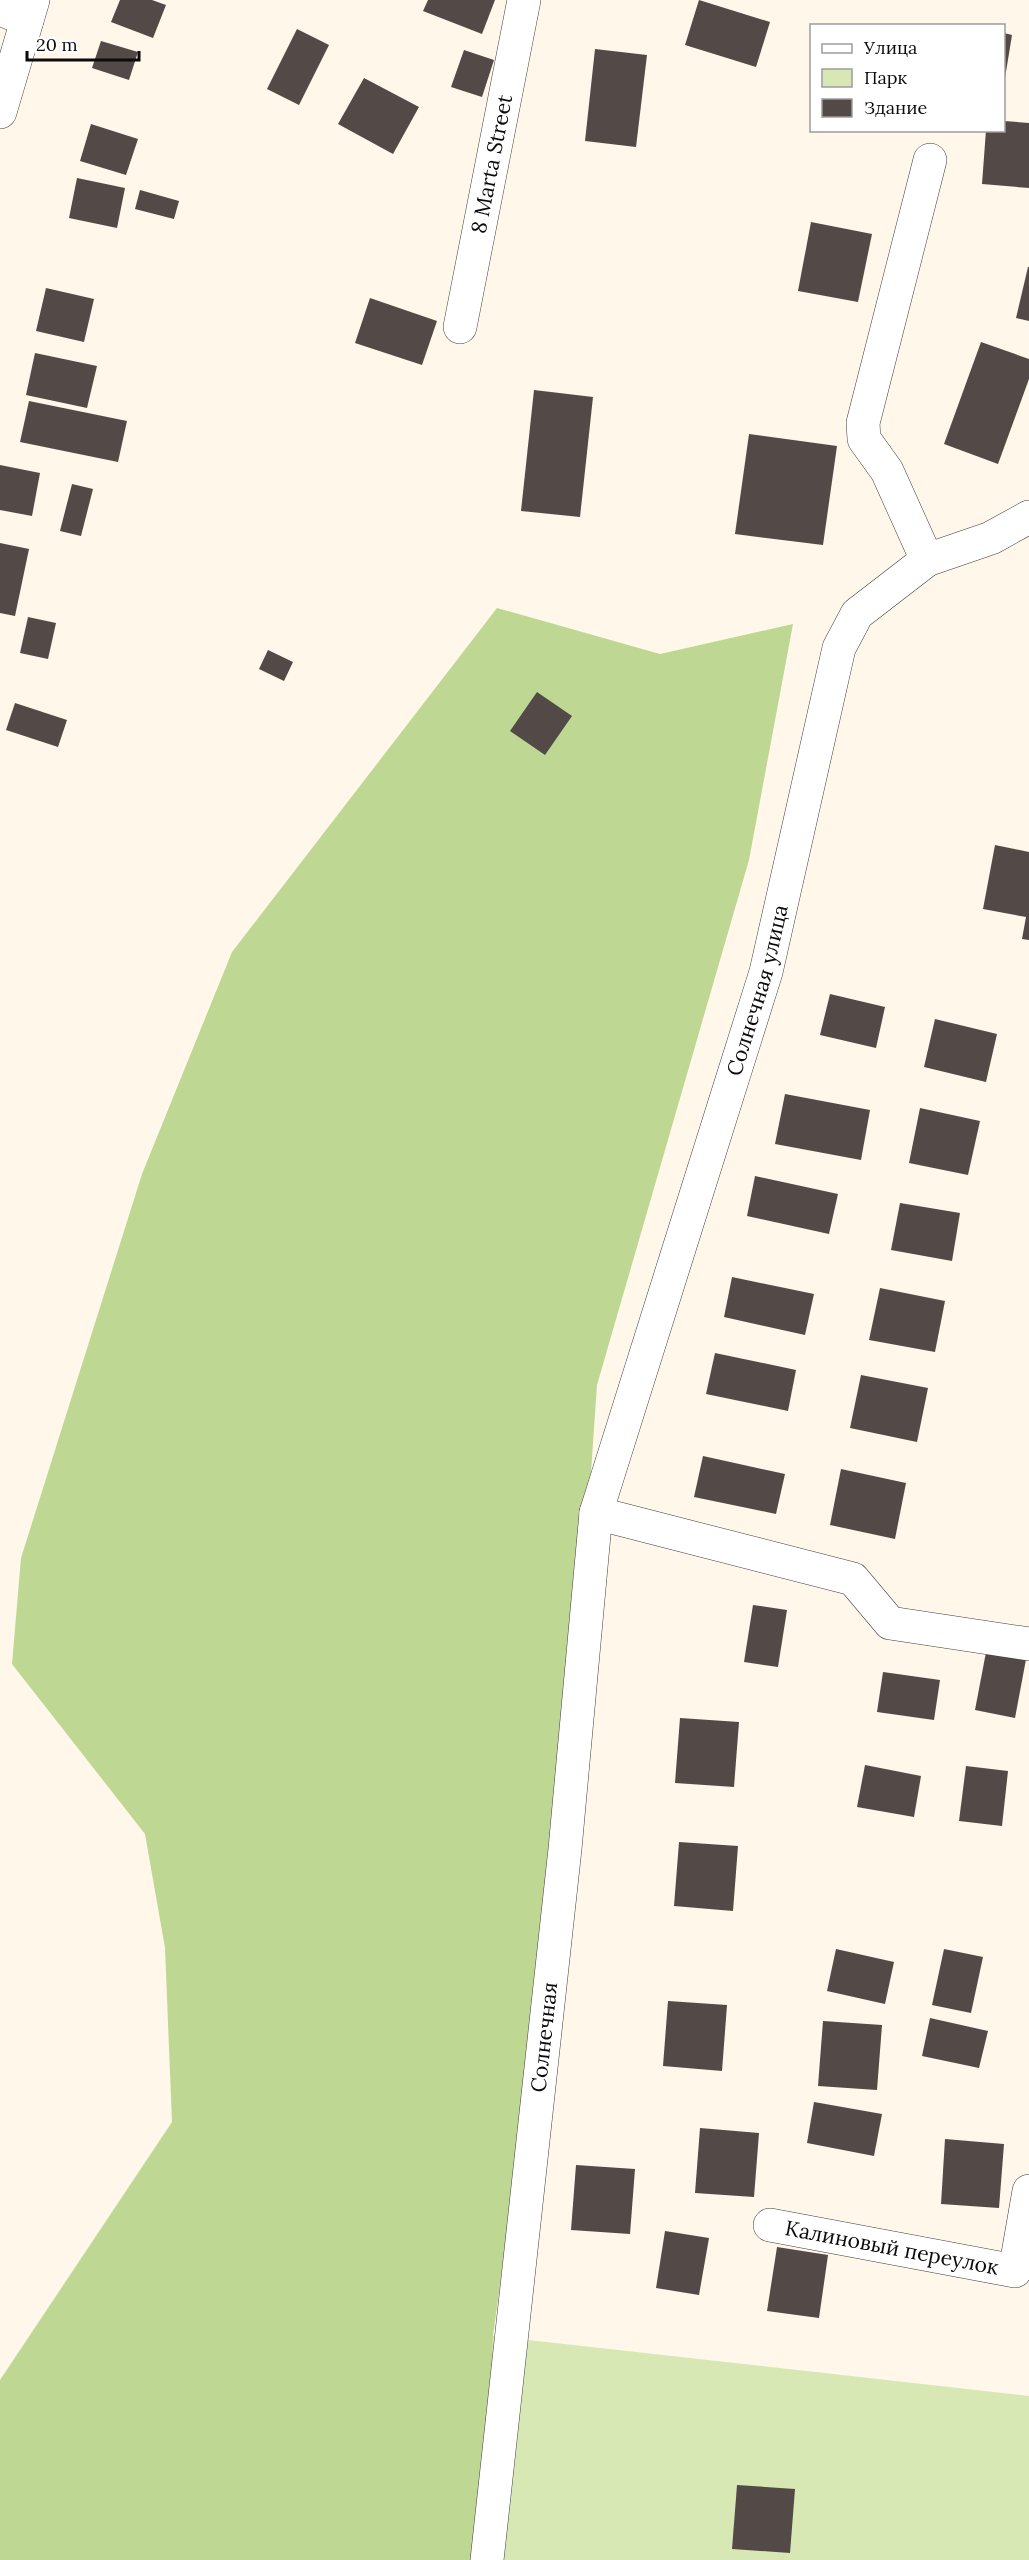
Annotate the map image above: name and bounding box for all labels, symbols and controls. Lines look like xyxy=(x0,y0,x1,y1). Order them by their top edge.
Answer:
scale bar xyxy=(27,24,140,62)
legend xyxy=(810,24,1005,132)
text: 20 m xyxy=(36,33,78,56)
text: Улица xyxy=(863,36,917,59)
text: Парк xyxy=(864,66,908,89)
street label: 8 Marta Street xyxy=(465,91,518,236)
text: Здание xyxy=(864,96,927,119)
street label: Солнечная улица xyxy=(720,902,794,1079)
street label: Солнечная xyxy=(524,1980,563,2094)
street label: Калиновый переулок xyxy=(783,2214,1002,2281)

